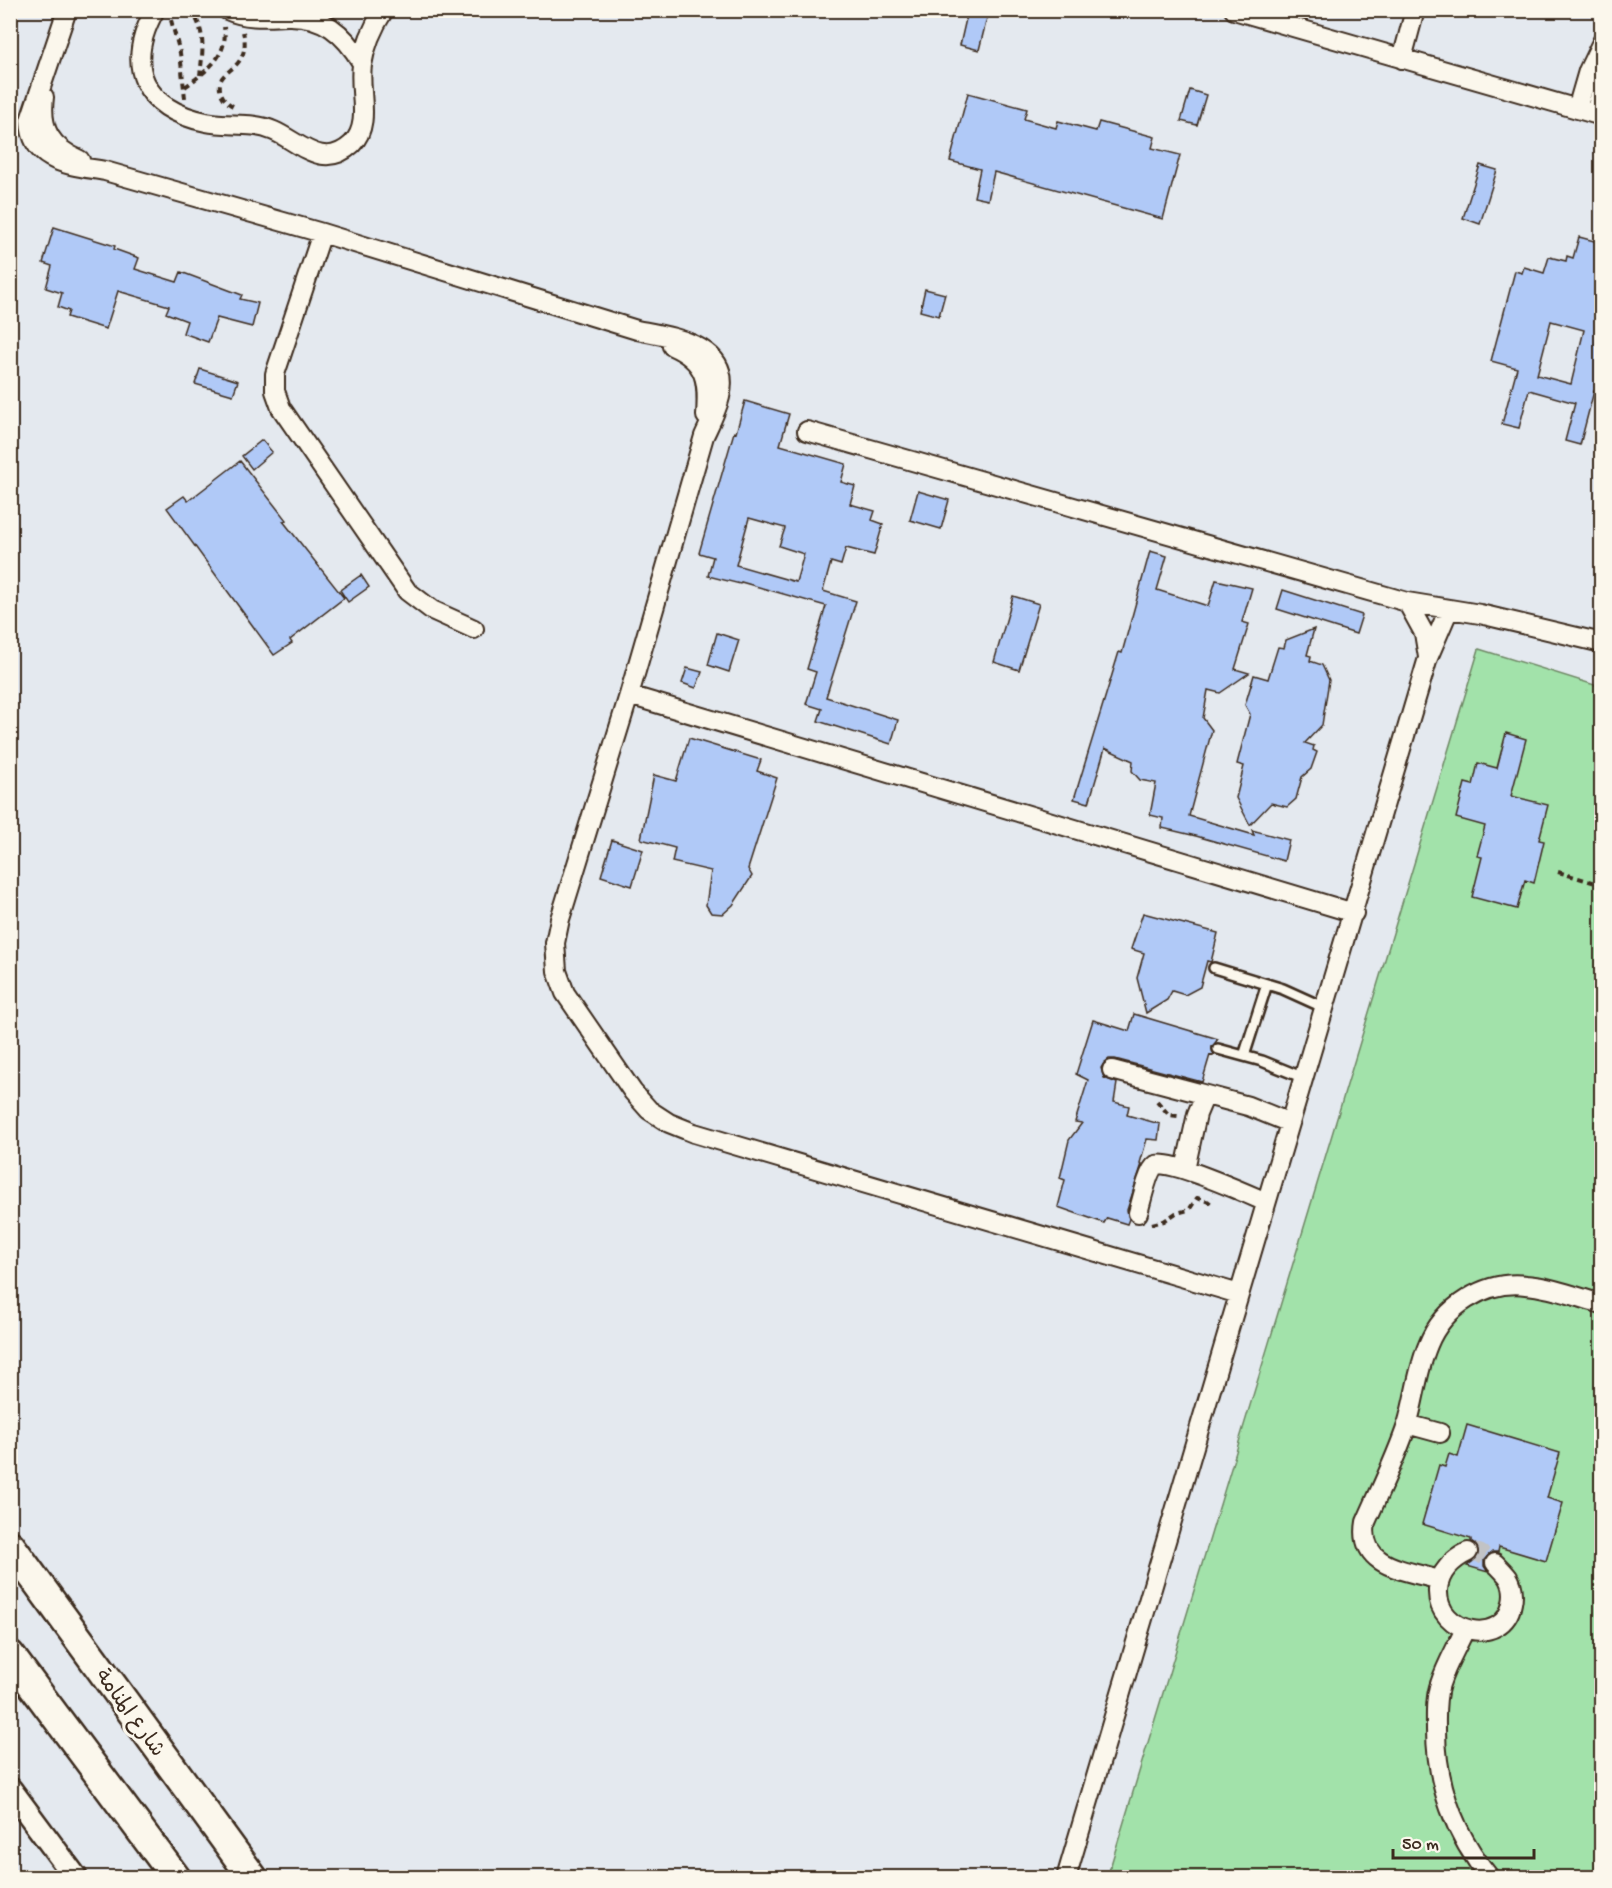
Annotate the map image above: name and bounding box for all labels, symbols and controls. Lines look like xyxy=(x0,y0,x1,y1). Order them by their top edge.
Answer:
street label: شارع المنامة xyxy=(88,1665,168,1763)
scale bar xyxy=(1393,1822,1534,1860)
text: 50 m xyxy=(1402,1835,1439,1856)

